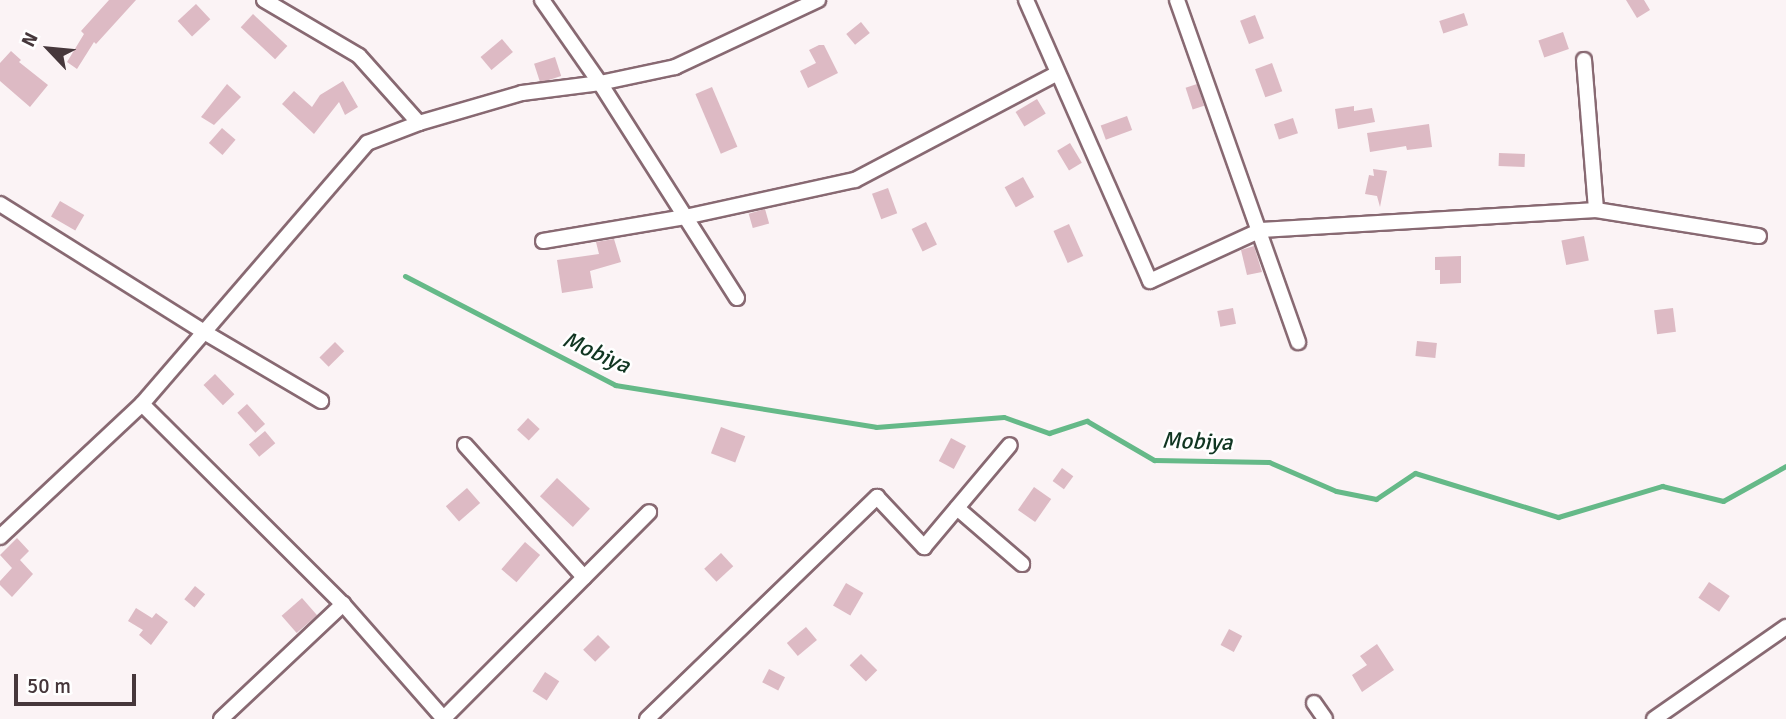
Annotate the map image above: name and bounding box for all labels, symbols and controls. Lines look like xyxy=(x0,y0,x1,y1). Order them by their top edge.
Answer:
north arrow xyxy=(14,14,84,84)
text: N xyxy=(16,29,44,51)
water label: Mobiya xyxy=(558,326,634,380)
water label: Mobiya xyxy=(1161,427,1233,457)
scale bar xyxy=(18,660,140,704)
text: 50 m xyxy=(27,673,71,699)

